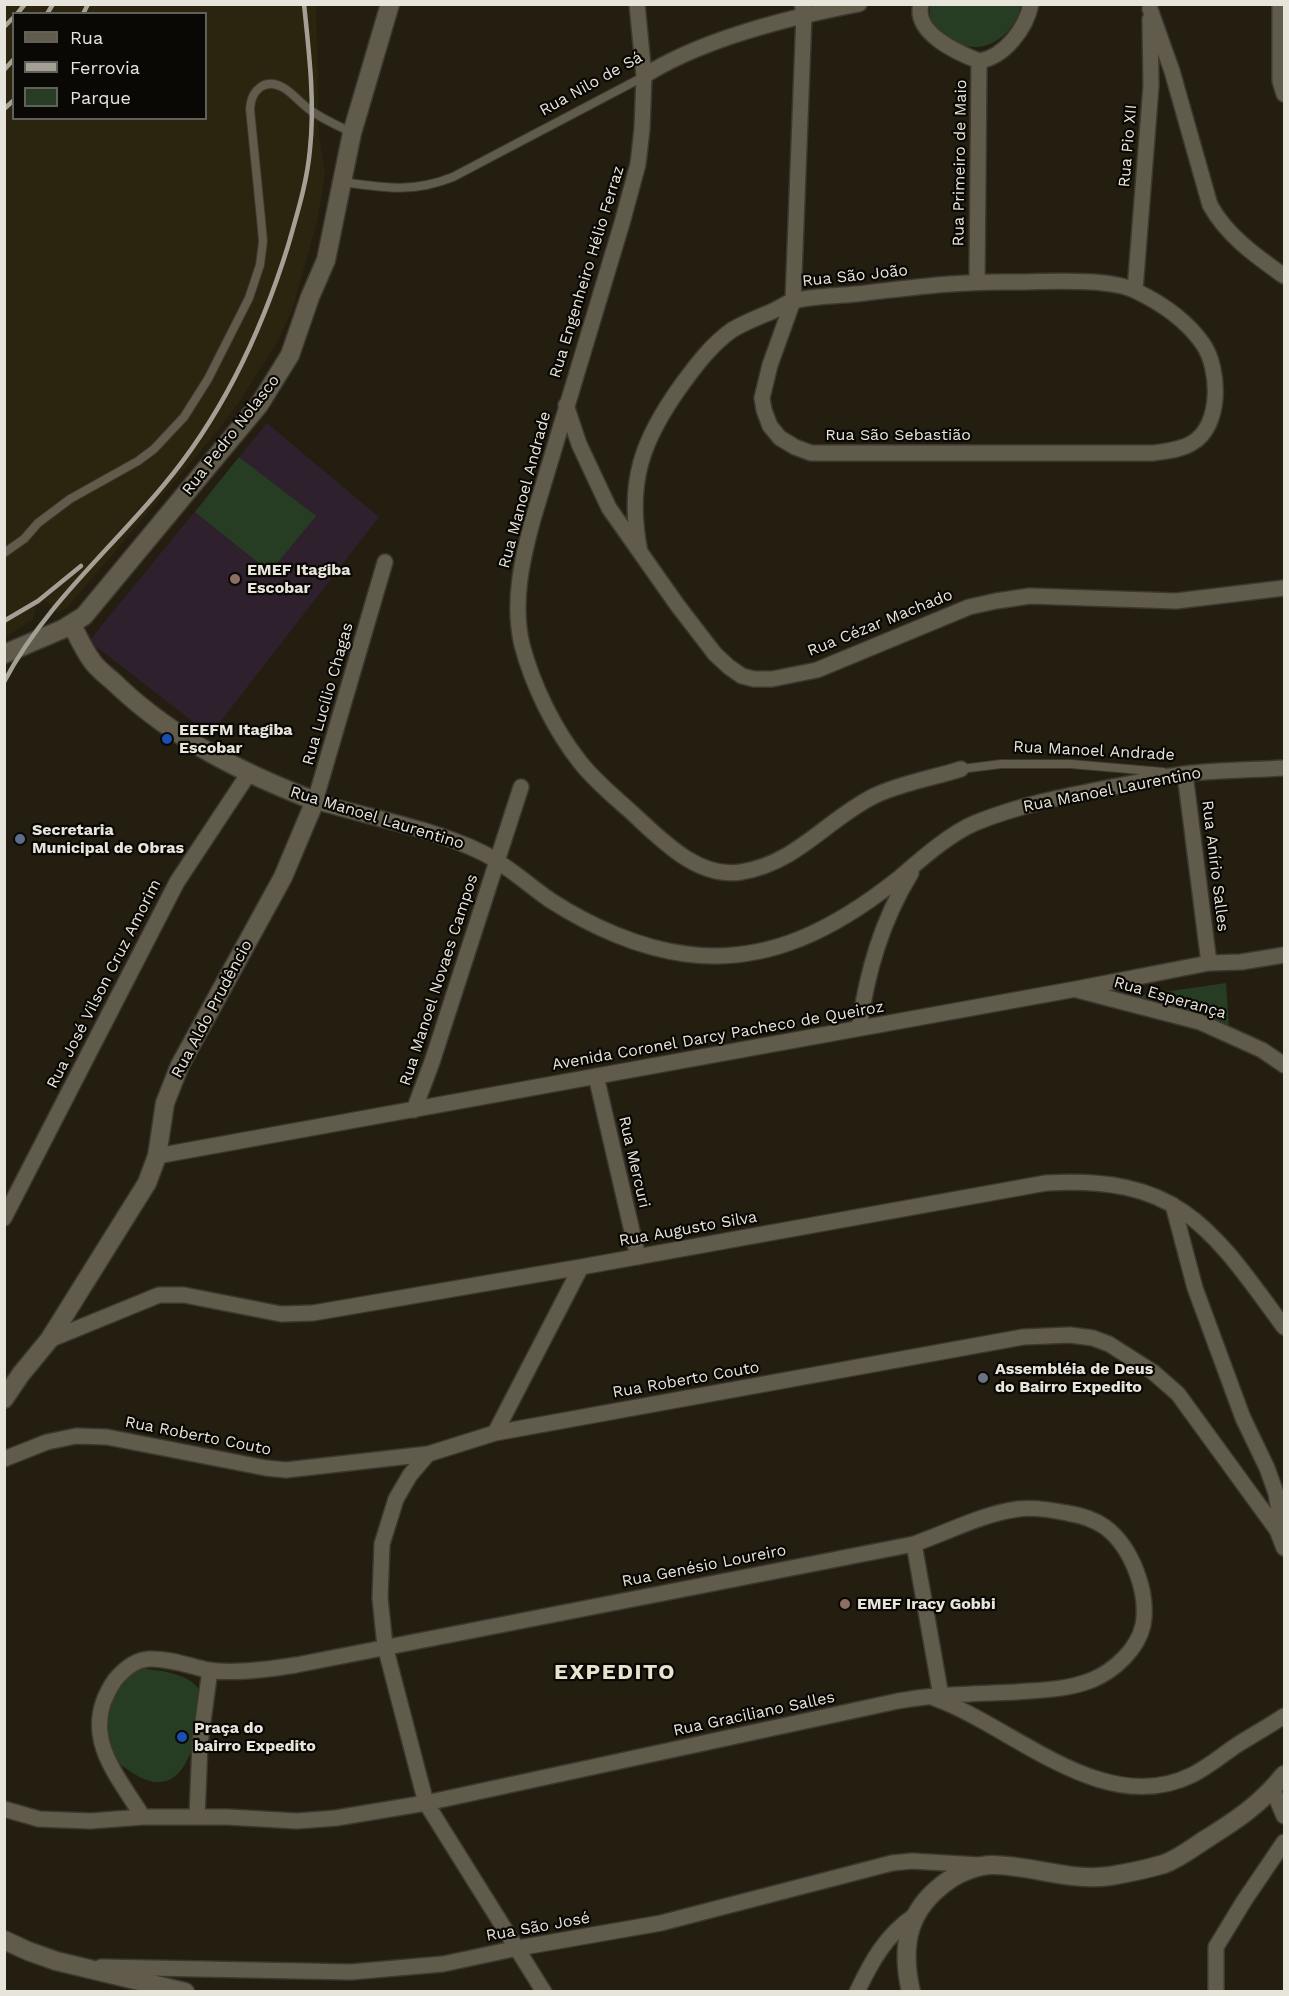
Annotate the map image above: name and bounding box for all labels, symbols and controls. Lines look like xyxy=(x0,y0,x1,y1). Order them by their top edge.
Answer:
legend xyxy=(12,12,207,120)
text: Rua xyxy=(70,27,103,48)
street label: Rua Nilo de Sá xyxy=(536,48,646,120)
text: Ferrovia xyxy=(70,57,140,78)
street label: Rua Primeiro de Maio xyxy=(949,80,971,246)
text: Parque xyxy=(70,87,131,108)
street label: Rua Pio XII xyxy=(1115,104,1141,188)
street label: Rua Engenheiro Hélio Ferraz xyxy=(546,164,628,380)
street label: Rua São João xyxy=(801,261,909,291)
street label: Rua Pedro Nolasco xyxy=(178,371,284,499)
street label: Rua Manoel Andrade xyxy=(495,409,555,571)
street label: Rua São Sebastião xyxy=(825,425,971,445)
place label: EMEF Itagiba Escobar xyxy=(247,560,351,598)
marker: EMEF Itagiba Escobar xyxy=(228,572,242,586)
street label: Rua Cézar Machado xyxy=(805,585,955,661)
street label: Rua Lucílio Chagas xyxy=(298,620,358,768)
place label: EEEFM Itagiba Escobar xyxy=(179,720,293,758)
marker: EEEFM Itagiba Escobar xyxy=(160,732,174,746)
street label: Rua Manoel Andrade xyxy=(1013,737,1175,765)
street label: Rua Manoel Laurentino xyxy=(1021,763,1203,817)
street label: Rua Manoel Laurentino xyxy=(288,782,466,854)
street label: Rua Anírio Salles xyxy=(1197,799,1233,933)
place label: Secretaria Municipal de Obras xyxy=(32,820,184,858)
marker: Secretaria Municipal de Obras xyxy=(13,832,27,846)
street label: Rua Manoel Novaes Campos xyxy=(396,872,482,1088)
street label: Rua José Vilson Cruz Amorim xyxy=(43,876,165,1092)
street label: Rua Aldo Prudêncio xyxy=(167,937,257,1081)
street label: Rua Esperança xyxy=(1112,973,1228,1023)
street label: Avenida Coronel Darcy Pacheco de Queiroz xyxy=(551,997,885,1075)
street label: Rua Mercuri xyxy=(614,1114,654,1210)
street label: Rua Augusto Silva xyxy=(617,1207,759,1251)
street label: Rua Roberto Couto xyxy=(611,1358,761,1402)
place label: Assembléia de Deus do Bairro Expedito xyxy=(995,1359,1153,1397)
marker: Assembléia de Deus do Bairro Expedito xyxy=(976,1371,990,1385)
street label: Rua Roberto Couto xyxy=(123,1412,273,1460)
street label: Rua Genésio Loureiro xyxy=(620,1541,788,1591)
place label: EMEF Iracy Gobbi xyxy=(857,1594,996,1614)
marker: EMEF Iracy Gobbi xyxy=(838,1597,852,1611)
district label: EXPEDITO xyxy=(554,1660,676,1686)
street label: Rua Graciliano Salles xyxy=(671,1687,837,1741)
place label: Praça do bairro Expedito xyxy=(194,1718,316,1756)
marker: Praça do bairro Expedito xyxy=(175,1730,189,1744)
street label: Rua São José xyxy=(485,1908,591,1946)

